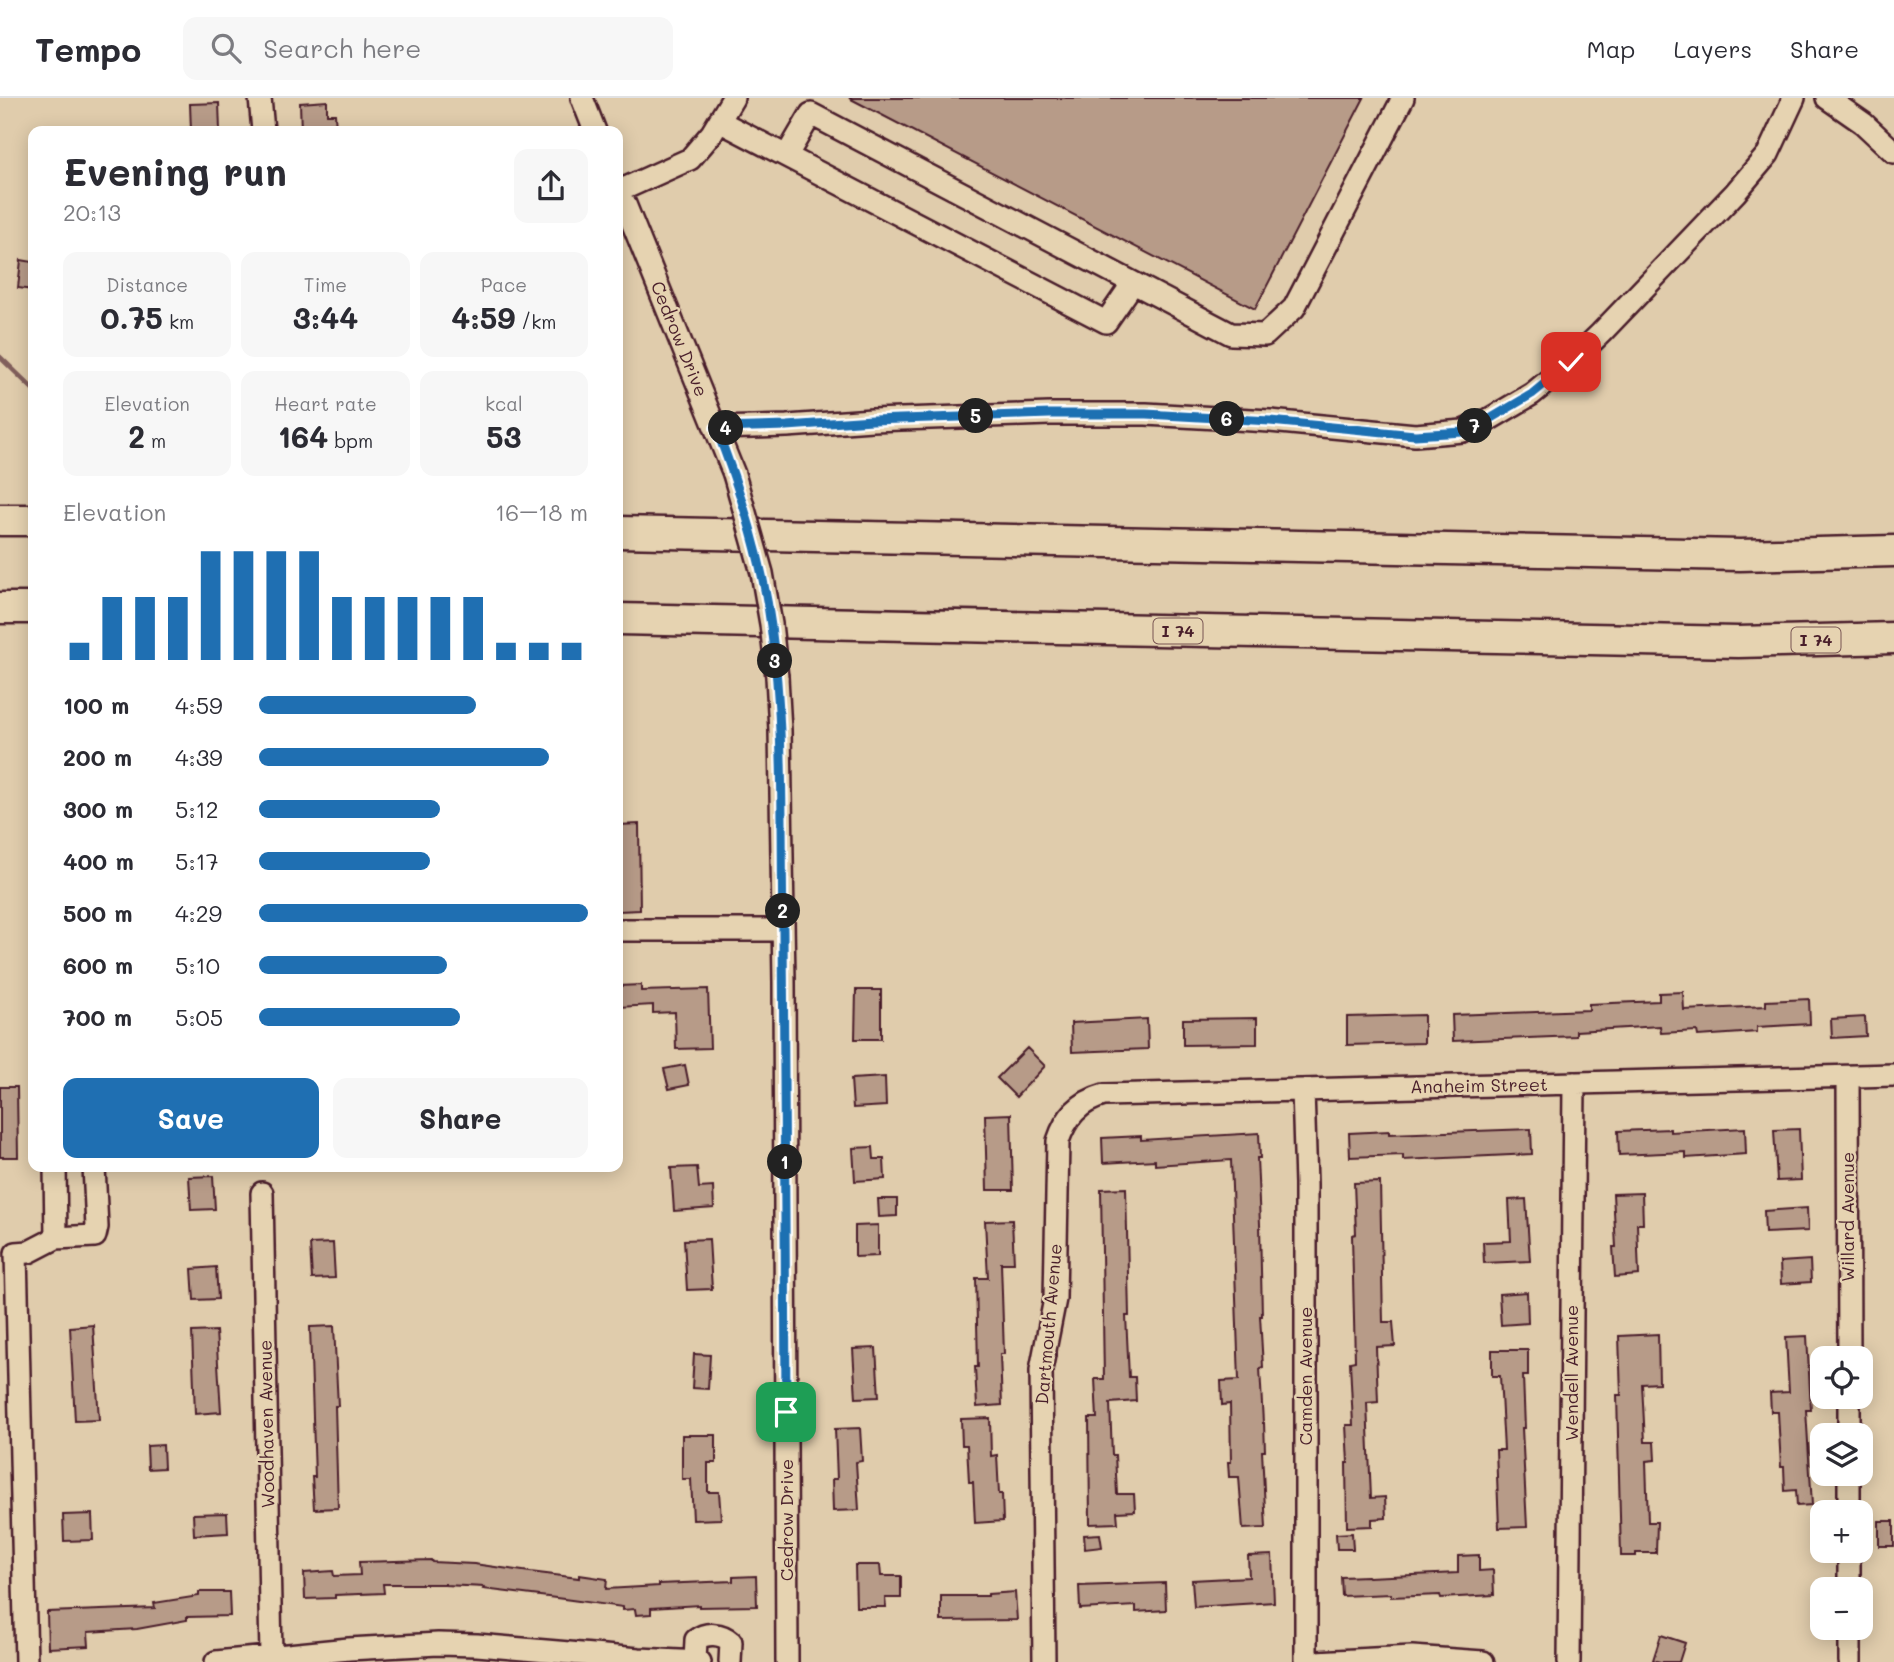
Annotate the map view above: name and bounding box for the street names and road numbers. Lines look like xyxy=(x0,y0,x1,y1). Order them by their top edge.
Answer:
street label: Cedrow Drive xyxy=(646,277,714,400)
road number: I 74 xyxy=(1154,618,1202,644)
road number: I 74 xyxy=(1792,628,1840,652)
street label: Anaheim Street xyxy=(1410,1072,1548,1098)
street label: Willard Avenue xyxy=(1835,1152,1859,1282)
street label: Dartmouth Avenue xyxy=(1029,1242,1067,1405)
street label: Wendell Avenue xyxy=(1559,1305,1583,1441)
street label: Camden Avenue xyxy=(1293,1307,1317,1445)
street label: Woodhaven Avenue xyxy=(253,1340,279,1509)
street label: Cedrow Drive xyxy=(774,1459,798,1581)

